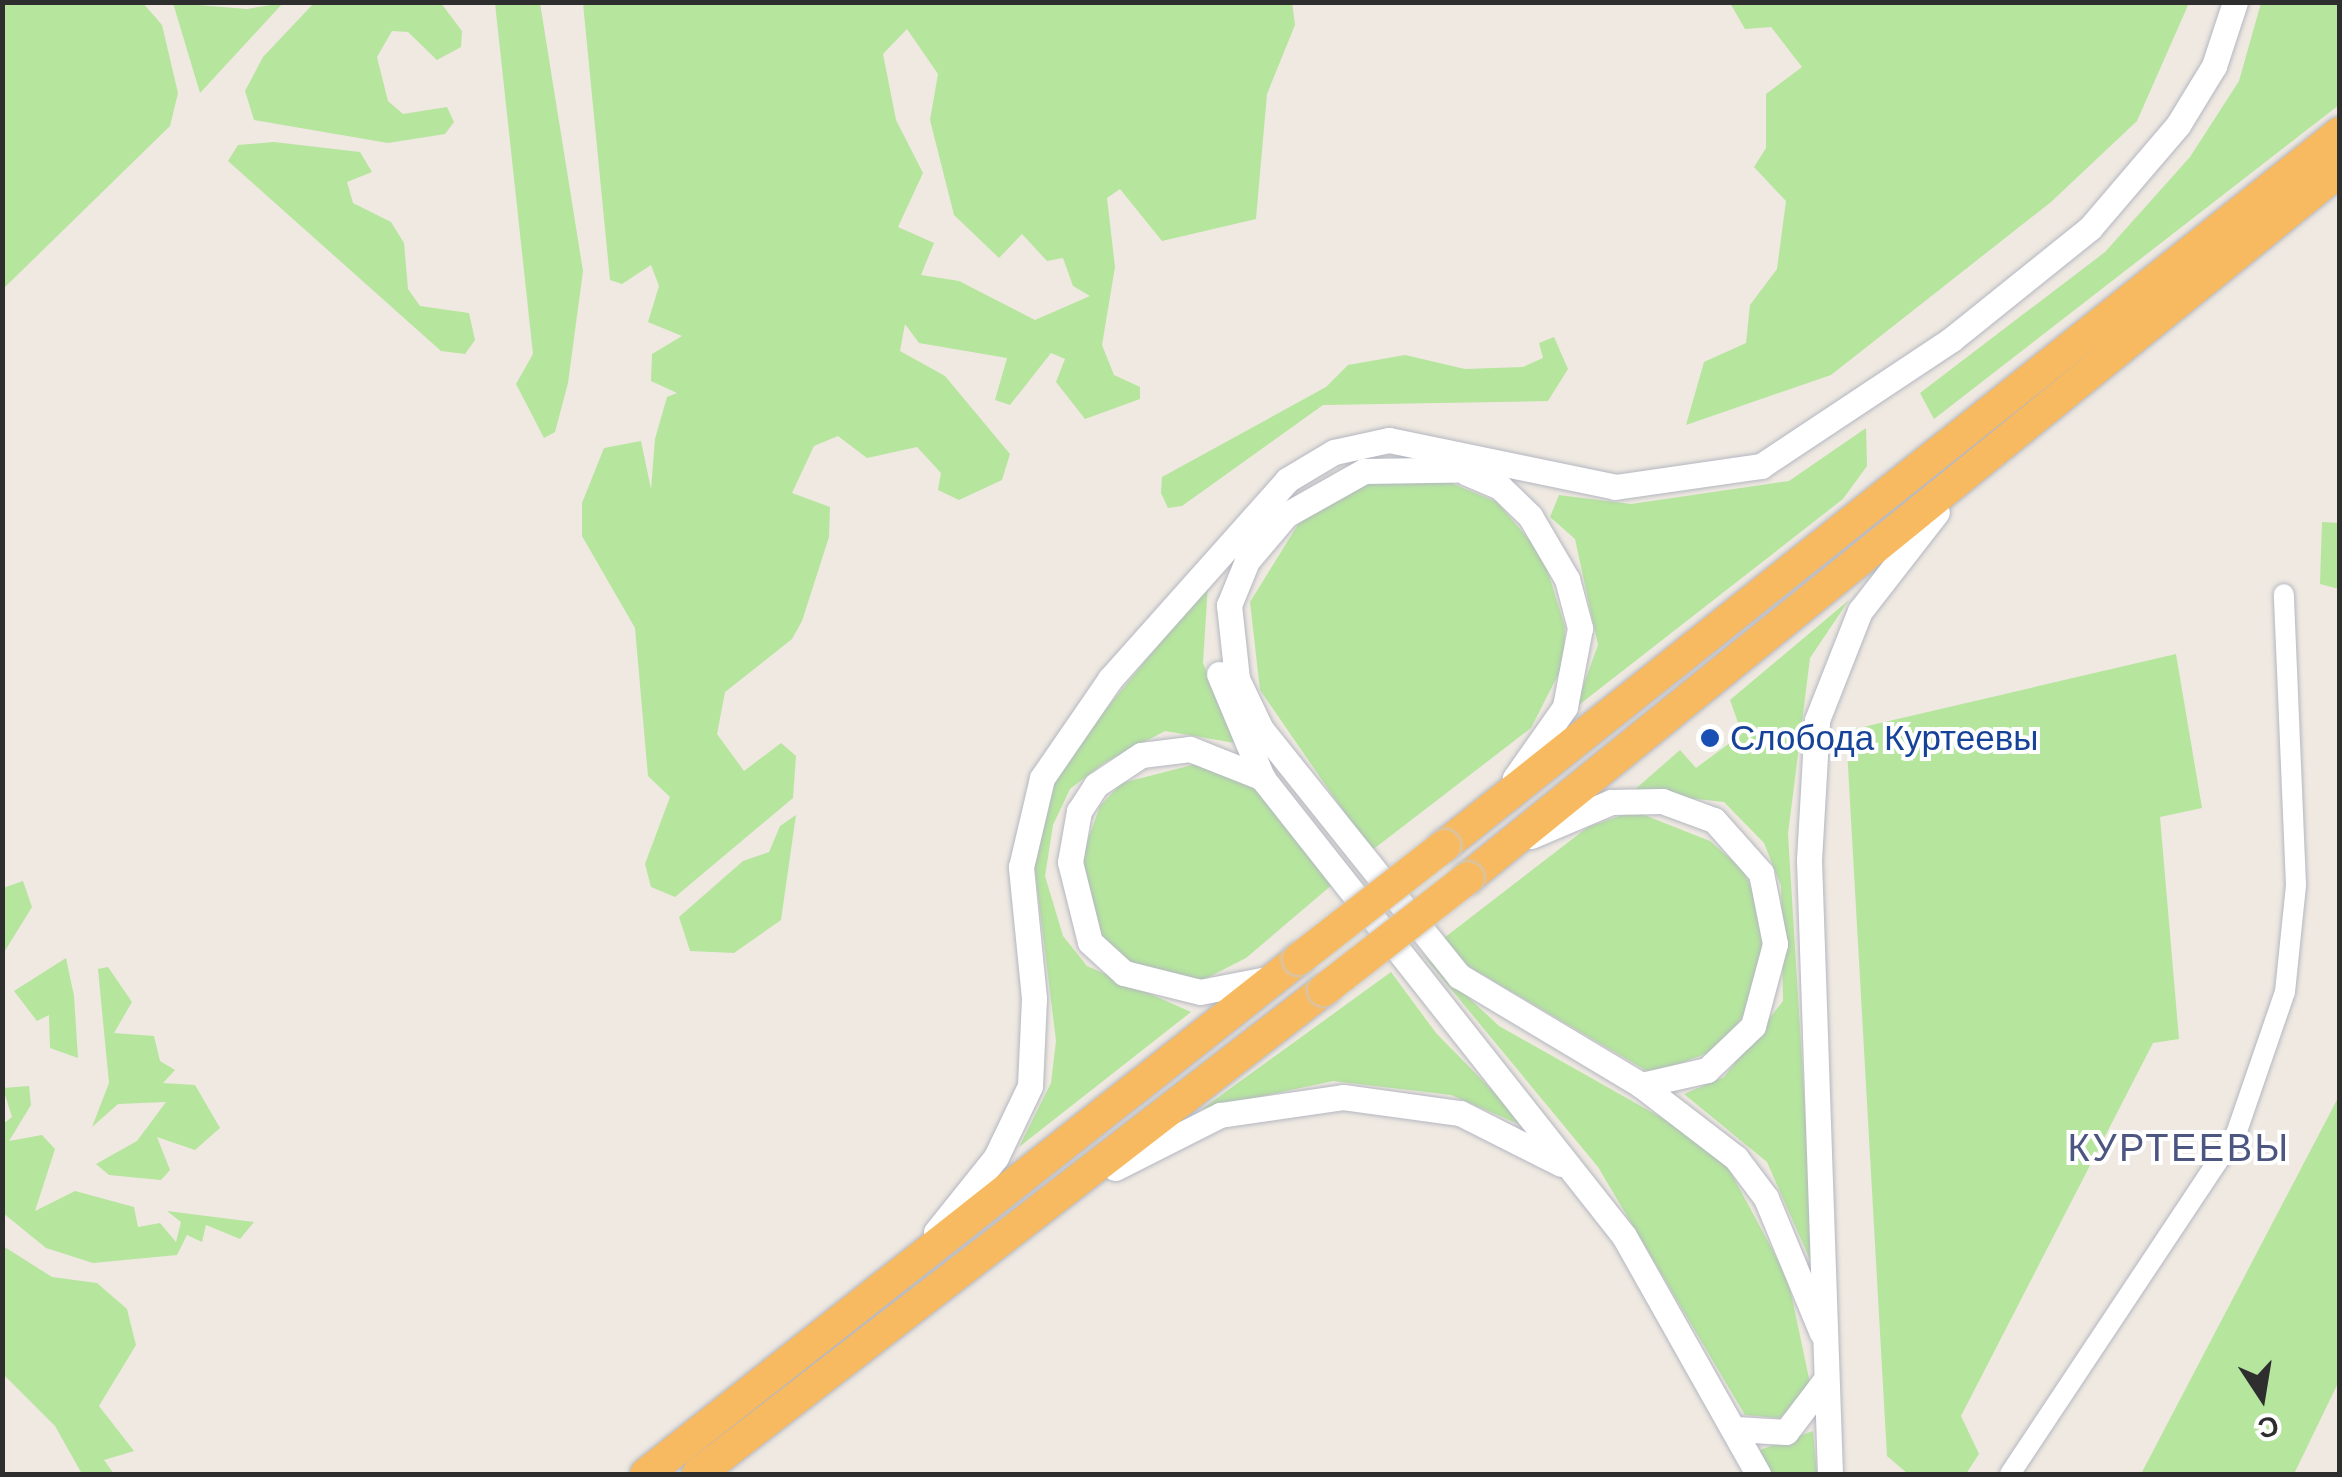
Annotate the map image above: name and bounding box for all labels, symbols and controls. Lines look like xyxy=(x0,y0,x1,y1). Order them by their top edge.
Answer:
place label: Слобода Куртеевы xyxy=(1730,717,2038,759)
marker: Слобода Куртеевы xyxy=(1699,727,1721,749)
district label: КУРТЕЕВЫ xyxy=(2067,1126,2291,1172)
north arrow xyxy=(2212,1347,2312,1447)
text: С xyxy=(2255,1410,2281,1444)

